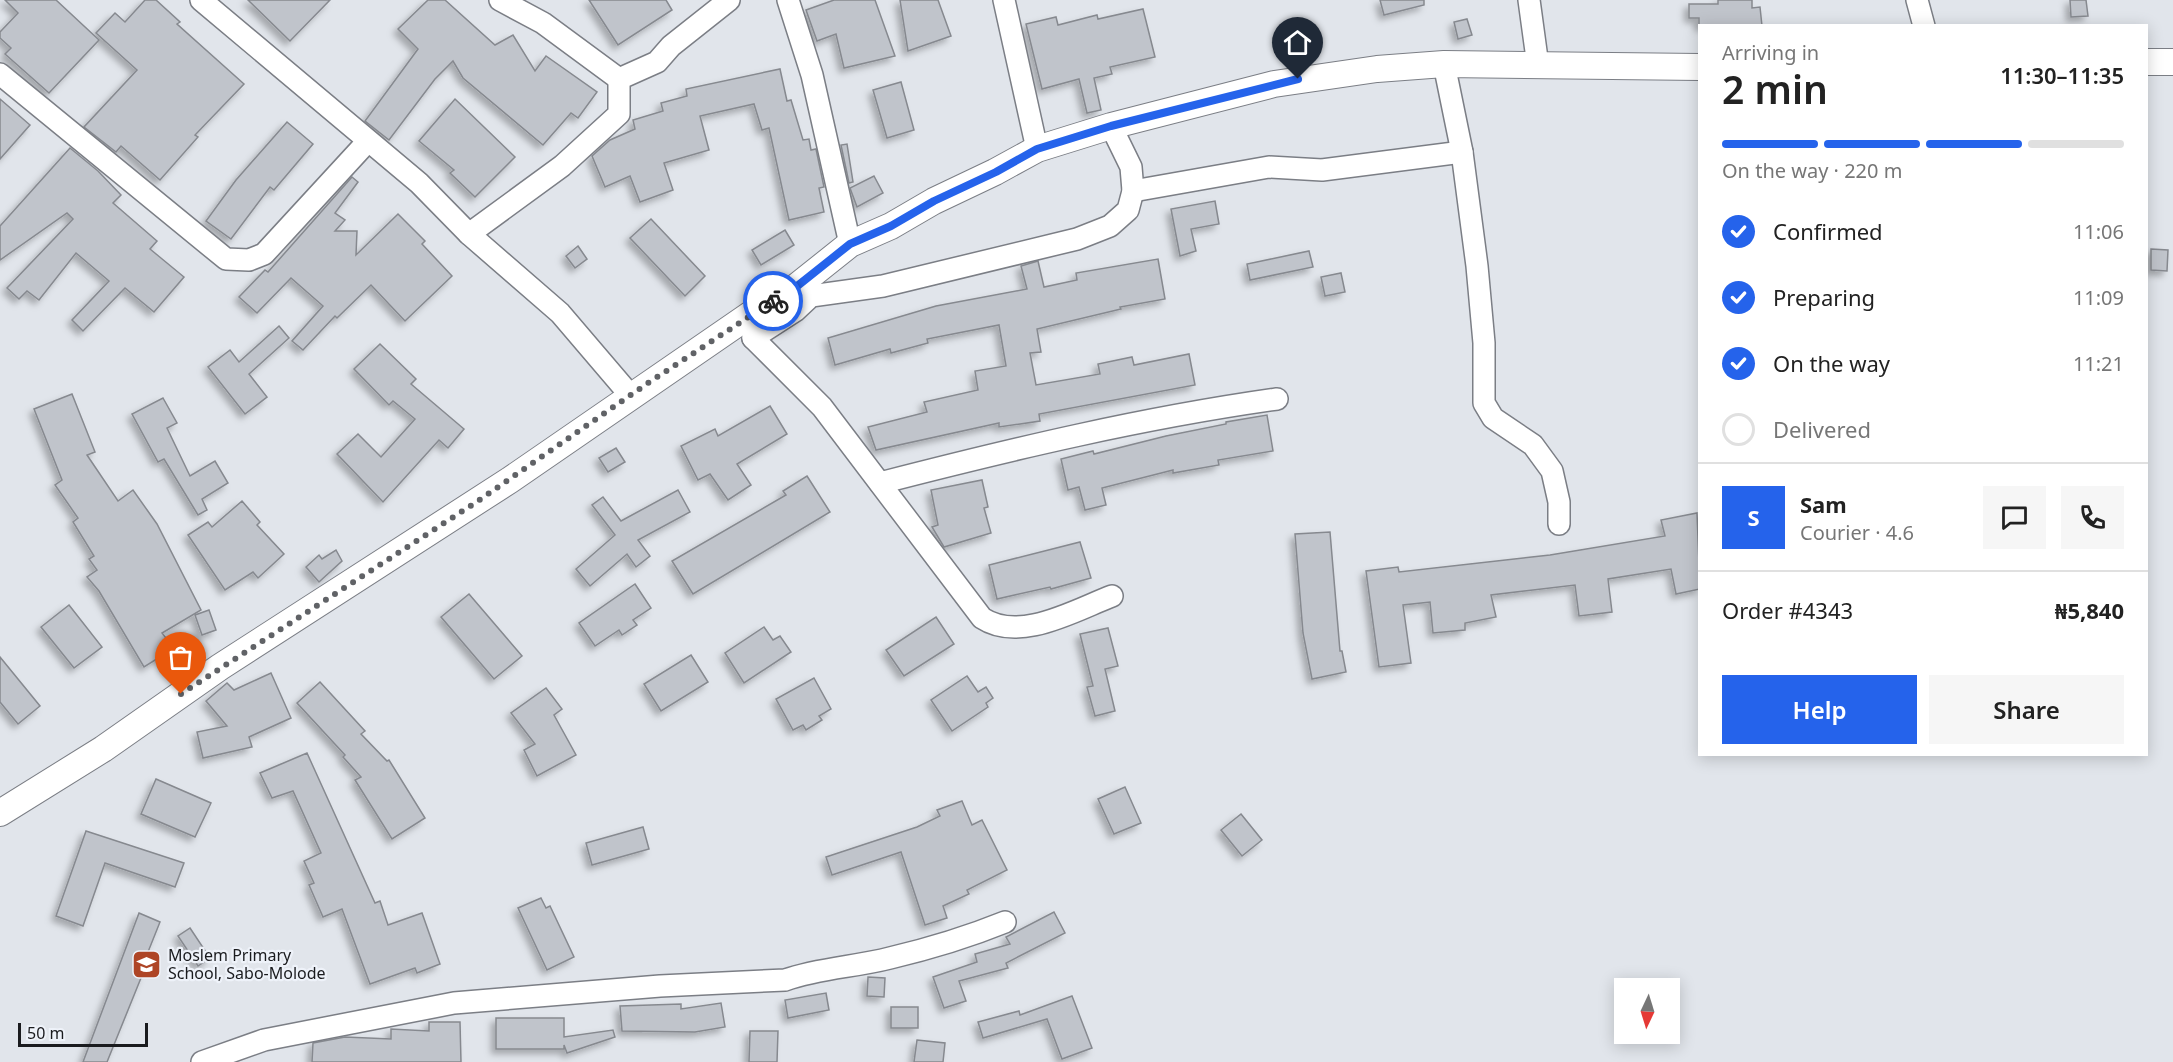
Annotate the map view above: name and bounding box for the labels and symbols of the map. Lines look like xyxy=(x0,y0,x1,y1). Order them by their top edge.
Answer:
pin xyxy=(1272,17,1323,79)
courier xyxy=(743,271,803,331)
pin xyxy=(155,632,206,694)
place label: Moslem Primary School, Sabo-Molode xyxy=(168,944,326,984)
school or university icon: Moslem Primary School, Sabo-Molode xyxy=(131,948,163,980)
north arrow xyxy=(1614,978,1680,1044)
scale bar xyxy=(18,1020,148,1048)

